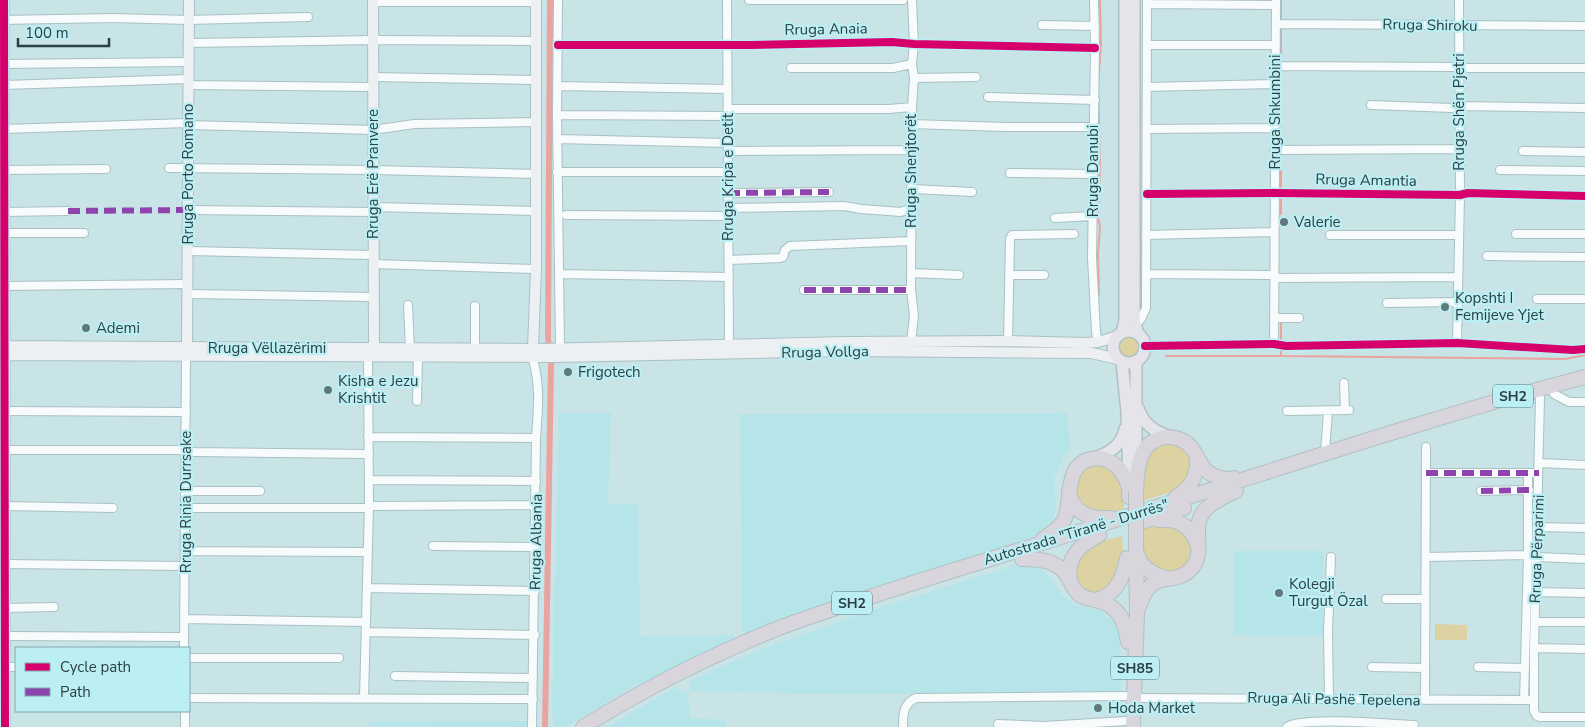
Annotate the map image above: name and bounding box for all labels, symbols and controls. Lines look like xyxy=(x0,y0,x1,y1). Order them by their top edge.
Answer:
street label: Rruga Shiroku xyxy=(1382,14,1478,36)
scale bar xyxy=(18,15,109,47)
street label: Rruga Anaia xyxy=(784,18,868,40)
text: 100 m xyxy=(25,23,69,43)
street label: Rruga Shën Pjetri xyxy=(1449,53,1469,171)
street label: Rruga Shkumbini xyxy=(1265,54,1285,170)
street label: Rruga Porto Romano xyxy=(178,104,198,244)
street label: Rruga Erë Pranvere xyxy=(363,109,383,239)
street label: Rruga Kripa e Detit xyxy=(718,112,738,241)
street label: Rruga Shenjtorët xyxy=(901,113,921,228)
street label: Rruga Danubi xyxy=(1083,125,1103,217)
street label: Rruga Amantia xyxy=(1315,169,1417,191)
place label: Valerie xyxy=(1293,212,1341,232)
marker: Valerie xyxy=(1278,216,1290,228)
place label: Kopshti I Femijeve Yjet xyxy=(1455,288,1545,325)
marker: Kopshti I Femijeve Yjet xyxy=(1439,301,1451,313)
place label: Ademi xyxy=(96,318,140,338)
marker: Ademi xyxy=(80,322,92,334)
street label: Rruga Vëllazërimi xyxy=(208,338,326,358)
street label: Rruga Vollga xyxy=(781,341,869,363)
place label: Frigotech xyxy=(578,362,641,382)
marker: Frigotech xyxy=(562,366,574,378)
place label: Kisha e Jezu Krishtit xyxy=(338,371,418,408)
marker: Kisha e Jezu Krishtit xyxy=(322,384,334,396)
road number: SH2 xyxy=(1493,384,1533,408)
street label: Rruga Rinia Durrsake xyxy=(176,431,196,573)
street label: Rruga Albania xyxy=(525,494,547,590)
street label: Autostrada "Tiranë - Durrës" xyxy=(981,494,1171,570)
street label: Rruga Përparimi xyxy=(1525,494,1549,604)
place label: Kolegji Turgut Özal xyxy=(1289,574,1368,611)
marker: Kolegji Turgut Özal xyxy=(1273,587,1285,599)
road number: SH2 xyxy=(832,592,872,614)
legend xyxy=(15,647,190,712)
road number: SH85 xyxy=(1111,656,1159,680)
text: Cycle path xyxy=(60,657,131,677)
text: Path xyxy=(60,682,91,702)
street label: Rruga Ali Pashë Tepelena xyxy=(1247,687,1421,711)
place label: Hoda Market xyxy=(1108,698,1196,718)
marker: Hoda Market xyxy=(1092,702,1104,714)

